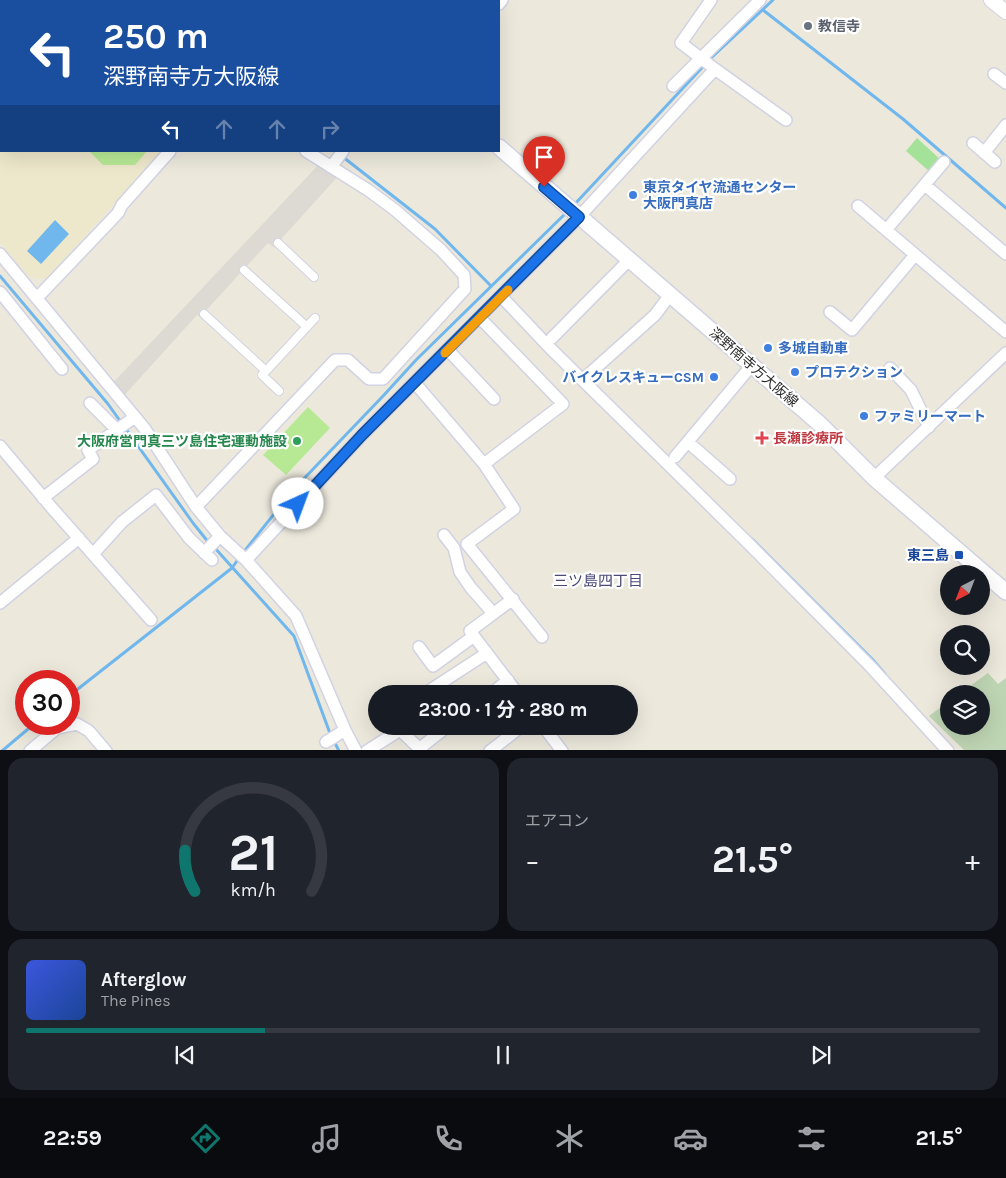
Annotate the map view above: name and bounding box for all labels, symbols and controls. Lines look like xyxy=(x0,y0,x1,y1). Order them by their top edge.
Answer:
text: 250 m xyxy=(103,16,209,57)
place label: 教信寺 xyxy=(818,18,860,35)
icon: left xyxy=(20,20,85,85)
marker: 教信寺 xyxy=(802,20,814,32)
text: 深野南寺方大阪線 xyxy=(103,64,279,90)
icon: left xyxy=(157,115,185,143)
icon: ahead xyxy=(210,115,238,143)
icon: ahead xyxy=(263,115,291,143)
icon: right xyxy=(316,115,344,143)
pin xyxy=(523,136,565,187)
icon: arrive xyxy=(530,143,558,171)
place label: 東京タイヤ流通センター 大阪門真店 xyxy=(643,179,797,212)
marker: 東京タイヤ流通センター 大阪門真店 xyxy=(627,189,639,201)
street label: 深野南寺方大阪線 xyxy=(706,324,802,411)
place label: 多城自動車 xyxy=(778,340,848,357)
marker: 多城自動車 xyxy=(762,342,774,354)
place label: プロテクション xyxy=(805,364,903,381)
marker: プロテクション xyxy=(789,366,801,378)
place label: バイクレスキューCSM xyxy=(562,369,704,386)
marker: バイクレスキューCSM xyxy=(708,371,720,383)
place label: ファミリーマート xyxy=(874,408,986,425)
marker: ファミリーマート xyxy=(858,410,870,422)
place label: 長瀬診療所 xyxy=(773,430,843,447)
marker: 長瀬診療所 xyxy=(755,431,769,445)
place label: 大阪府営門真三ツ島住宅運動施設 xyxy=(77,433,287,450)
marker: 大阪府営門真三ツ島住宅運動施設 xyxy=(291,435,303,447)
position arrow xyxy=(271,477,323,529)
place label: 東三島 xyxy=(907,547,949,564)
marker: 東三島 xyxy=(953,549,965,561)
north arrow xyxy=(940,565,990,615)
map controls xyxy=(940,565,990,735)
district label: 三ツ島四丁目 xyxy=(553,572,643,590)
button: search xyxy=(940,625,990,675)
speed limit sign: 30 xyxy=(15,670,80,735)
button: layers xyxy=(940,685,990,735)
text: 23:00 · 1 分 · 280 m xyxy=(418,699,588,721)
text: エアコン xyxy=(525,811,589,830)
text: 21 xyxy=(229,822,279,883)
text: 21.5° xyxy=(712,837,793,882)
text: − xyxy=(525,844,540,877)
text: + xyxy=(965,844,980,877)
text: km/h xyxy=(231,880,276,901)
text: Afterglow xyxy=(101,969,187,991)
text: The Pines xyxy=(101,991,171,1010)
icon: previous xyxy=(171,1041,199,1069)
icon: pause xyxy=(489,1041,517,1069)
icon: next xyxy=(807,1041,835,1069)
icon: directions xyxy=(188,1121,223,1156)
icon: music xyxy=(309,1121,344,1156)
icon: phone xyxy=(431,1121,466,1156)
icon: climate xyxy=(552,1121,587,1156)
icon: car xyxy=(673,1121,708,1156)
icon: filters xyxy=(794,1121,829,1156)
text: 22:59 xyxy=(43,1125,102,1151)
text: 21.5° xyxy=(916,1125,963,1151)

